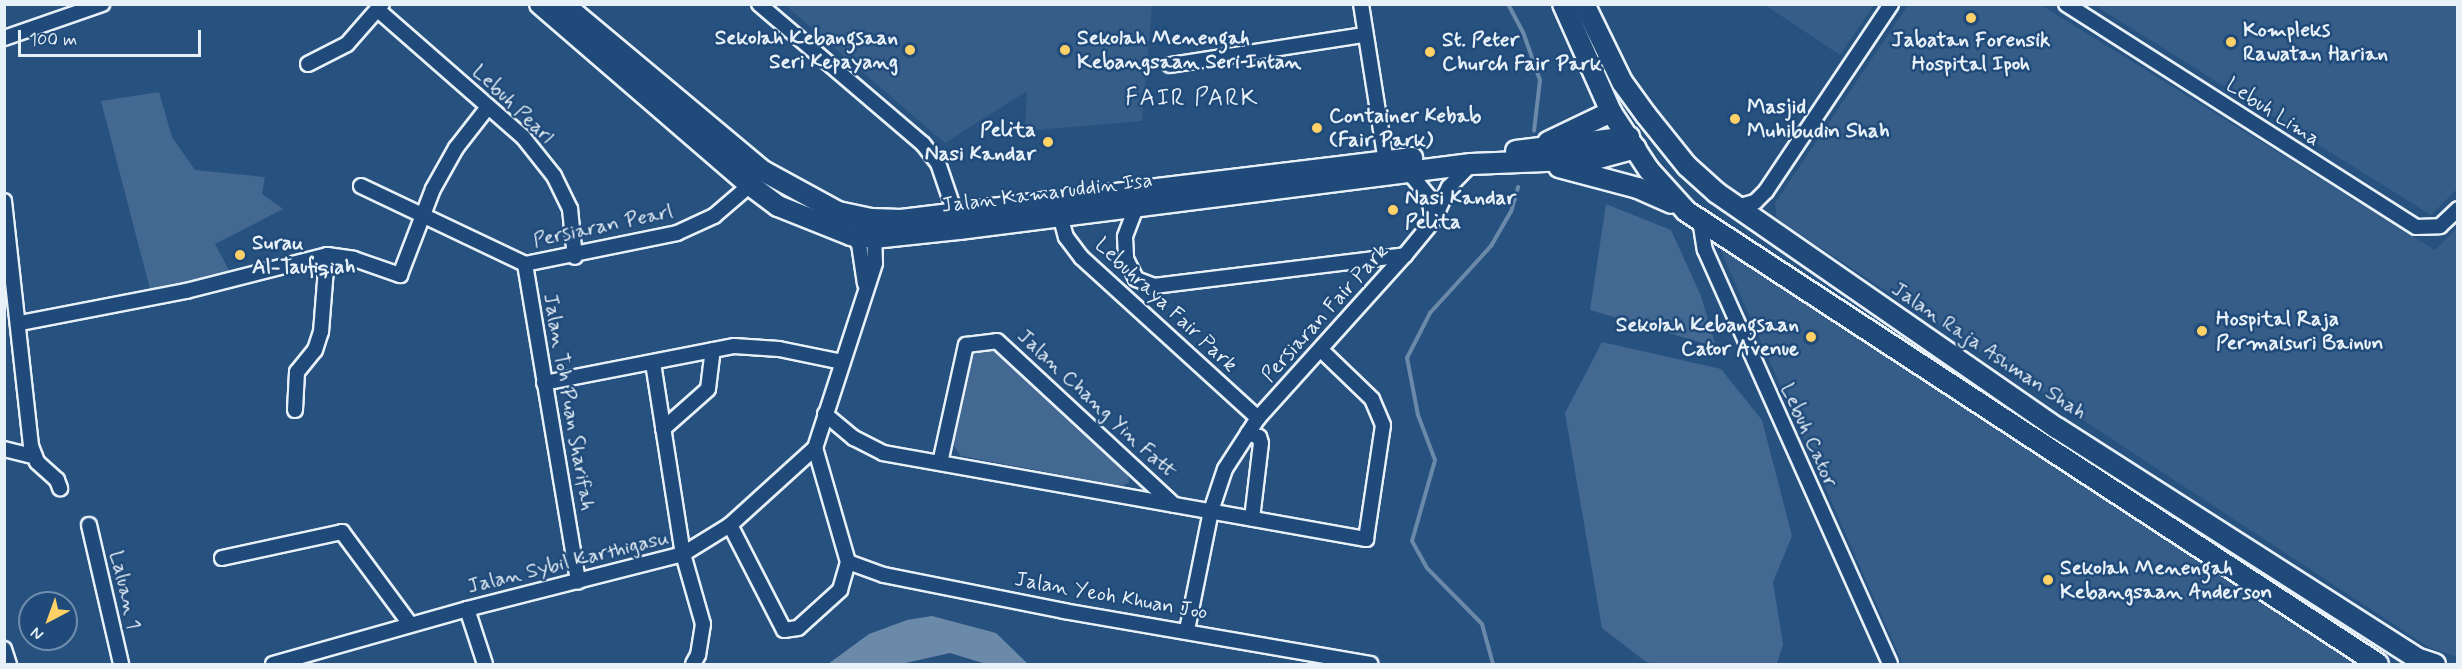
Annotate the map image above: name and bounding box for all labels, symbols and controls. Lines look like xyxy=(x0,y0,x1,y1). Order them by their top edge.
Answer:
marker: Jabatan Forensik Hospital Ipoh xyxy=(1964,11,1978,25)
place label: Kompleks Rawatan Harian xyxy=(2243,17,2394,67)
scale bar xyxy=(21,18,204,56)
place label: Sekolah Kebangsaan Seri Kepayang xyxy=(701,25,898,75)
place label: Sekolah Menengah Kebangsaan Seri Intan xyxy=(1077,25,1302,75)
place label: St. Peter Church Fair Park xyxy=(1442,27,1597,77)
place label: Jabatan Forensik Hospital Ipoh xyxy=(1889,27,2053,77)
text: 100 m xyxy=(29,28,77,52)
marker: Kompleks Rawatan Harian xyxy=(2224,35,2238,49)
marker: Sekolah Kebangsaan Seri Kepayang xyxy=(903,43,917,57)
marker: Sekolah Menengah Kebangsaan Seri Intan xyxy=(1058,43,1072,57)
marker: St. Peter Church Fair Park xyxy=(1423,45,1437,59)
street label: Lebuh Pearl xyxy=(467,59,559,149)
street label: Lebuh Lima xyxy=(2221,72,2325,152)
district label: FAIR PARK xyxy=(1127,85,1257,113)
place label: Masjid Muhibudin Shah xyxy=(1747,94,1889,144)
place label: Container Kebab (Fair Park) xyxy=(1329,103,1483,153)
marker: Masjid Muhibudin Shah xyxy=(1728,112,1742,126)
place label: Pelita Nasi Kandar xyxy=(924,117,1036,167)
marker: Container Kebab (Fair Park) xyxy=(1310,121,1324,135)
marker: Pelita Nasi Kandar xyxy=(1041,135,1055,149)
street label: Jalan Kamaruddin Isa xyxy=(939,167,1155,219)
place label: Nasi Kandar Pelita xyxy=(1405,185,1517,235)
street label: Persiaran Pearl xyxy=(533,199,673,253)
marker: Nasi Kandar Pelita xyxy=(1386,203,1400,217)
place label: Surau Al-Taufiqiah xyxy=(252,230,355,280)
street label: Lebuhraya Fair Park xyxy=(1090,233,1242,377)
street label: Persiaran Fair Park xyxy=(1257,239,1393,387)
marker: Surau Al-Taufiqiah xyxy=(233,248,247,262)
street label: Jalan Raja Ashman Shah xyxy=(1888,277,2090,425)
street label: Jalan Toh Puan Sharifah xyxy=(537,289,601,515)
place label: Hospital Raja Permaisuri Bainun xyxy=(2216,306,2391,356)
place label: Sekolah Kebangsaan Cator Avenue xyxy=(1602,312,1799,362)
marker: Hospital Raja Permaisuri Bainun xyxy=(2193,322,2211,340)
street label: Jalan Chang Yin Fatt xyxy=(1013,325,1181,483)
marker: Sekolah Kebangsaan Cator Avenue xyxy=(1804,330,1818,344)
street label: Lebuh Cator xyxy=(1775,380,1843,490)
street label: Jalan Sybil Karthigasu xyxy=(465,525,671,599)
street label: Laluan 1 xyxy=(104,548,146,632)
place label: Sekolah Menengah Kebangsaan Anderson xyxy=(2060,555,2271,605)
street label: Jalan Yeoh Khuan Joo xyxy=(1008,566,1214,626)
marker: Sekolah Menengah Kebangsaan Anderson xyxy=(2041,573,2055,587)
north arrow xyxy=(18,591,78,651)
text: N xyxy=(26,622,48,645)

